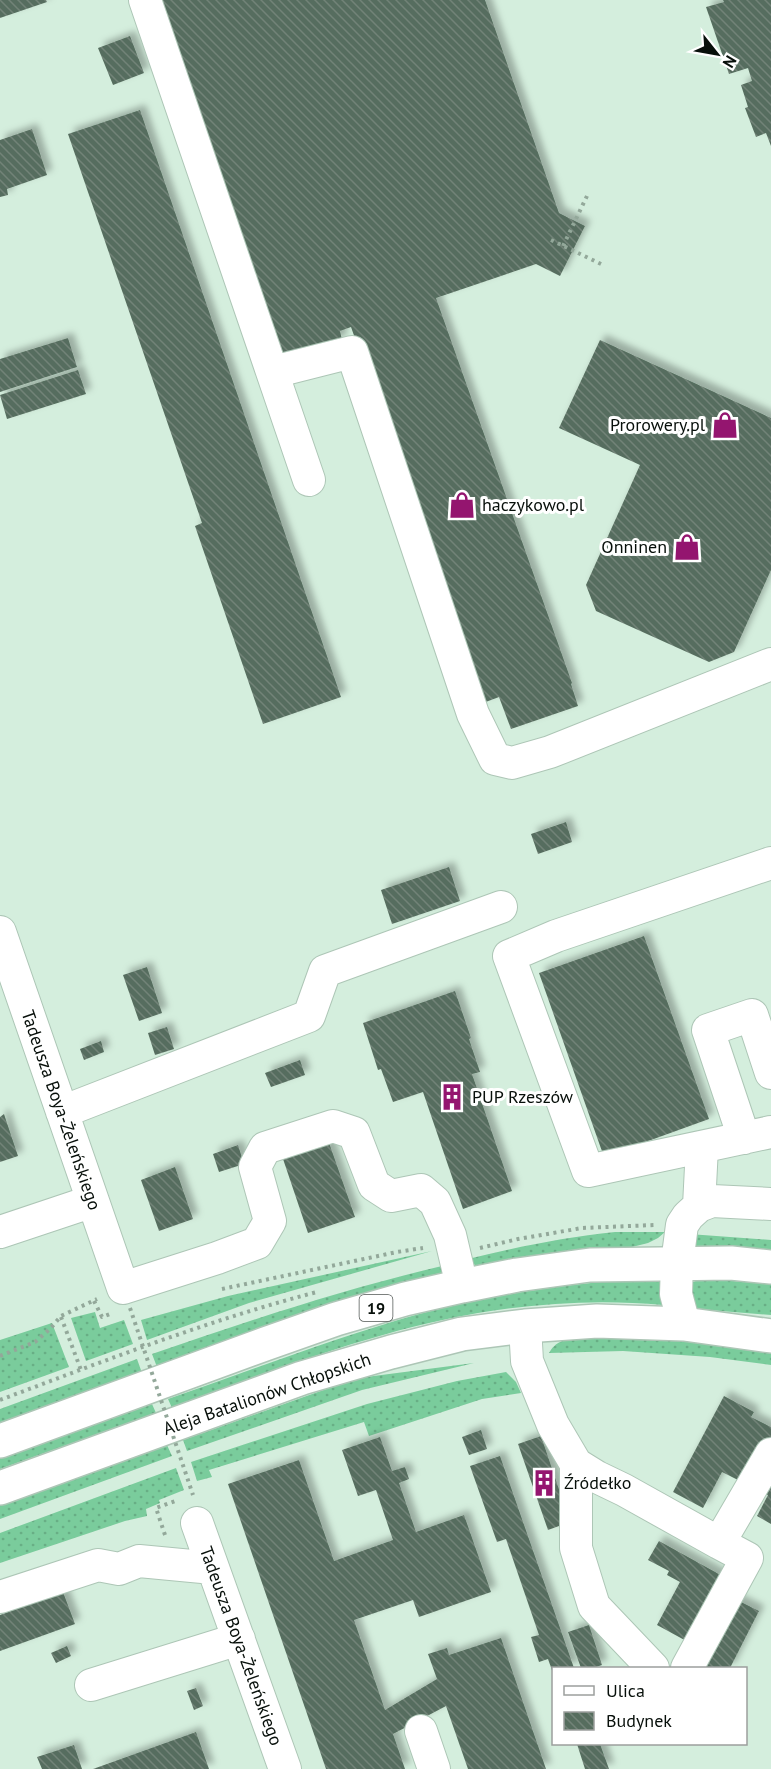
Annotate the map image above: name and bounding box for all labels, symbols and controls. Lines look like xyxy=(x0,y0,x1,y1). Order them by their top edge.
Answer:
north arrow xyxy=(687,24,747,84)
text: N xyxy=(719,52,741,71)
shop icon: Prorowery.pl xyxy=(710,410,740,440)
place label: Prorowery.pl xyxy=(610,413,706,436)
shop icon: haczykowo.pl xyxy=(447,490,477,520)
place label: haczykowo.pl xyxy=(482,493,585,516)
shop icon: Onninen xyxy=(672,532,702,562)
place label: Onninen xyxy=(601,535,667,558)
street label: Tadeusza Boya-Żeleńskiego xyxy=(16,1007,107,1213)
building icon: PUP Rzeszów xyxy=(437,1082,467,1112)
place label: PUP Rzeszów xyxy=(472,1085,574,1108)
road number: 19 xyxy=(360,1295,392,1321)
street label: Aleja Batalionów Chłopskich xyxy=(160,1347,374,1440)
building icon: Źródełko xyxy=(529,1468,559,1498)
place label: Źródełko xyxy=(564,1471,631,1494)
street label: Tadeusza Boya-Żeleńskiego xyxy=(195,1543,288,1748)
legend xyxy=(552,1667,747,1745)
text: Ulica xyxy=(606,1679,645,1702)
text: Budynek xyxy=(606,1709,672,1732)

